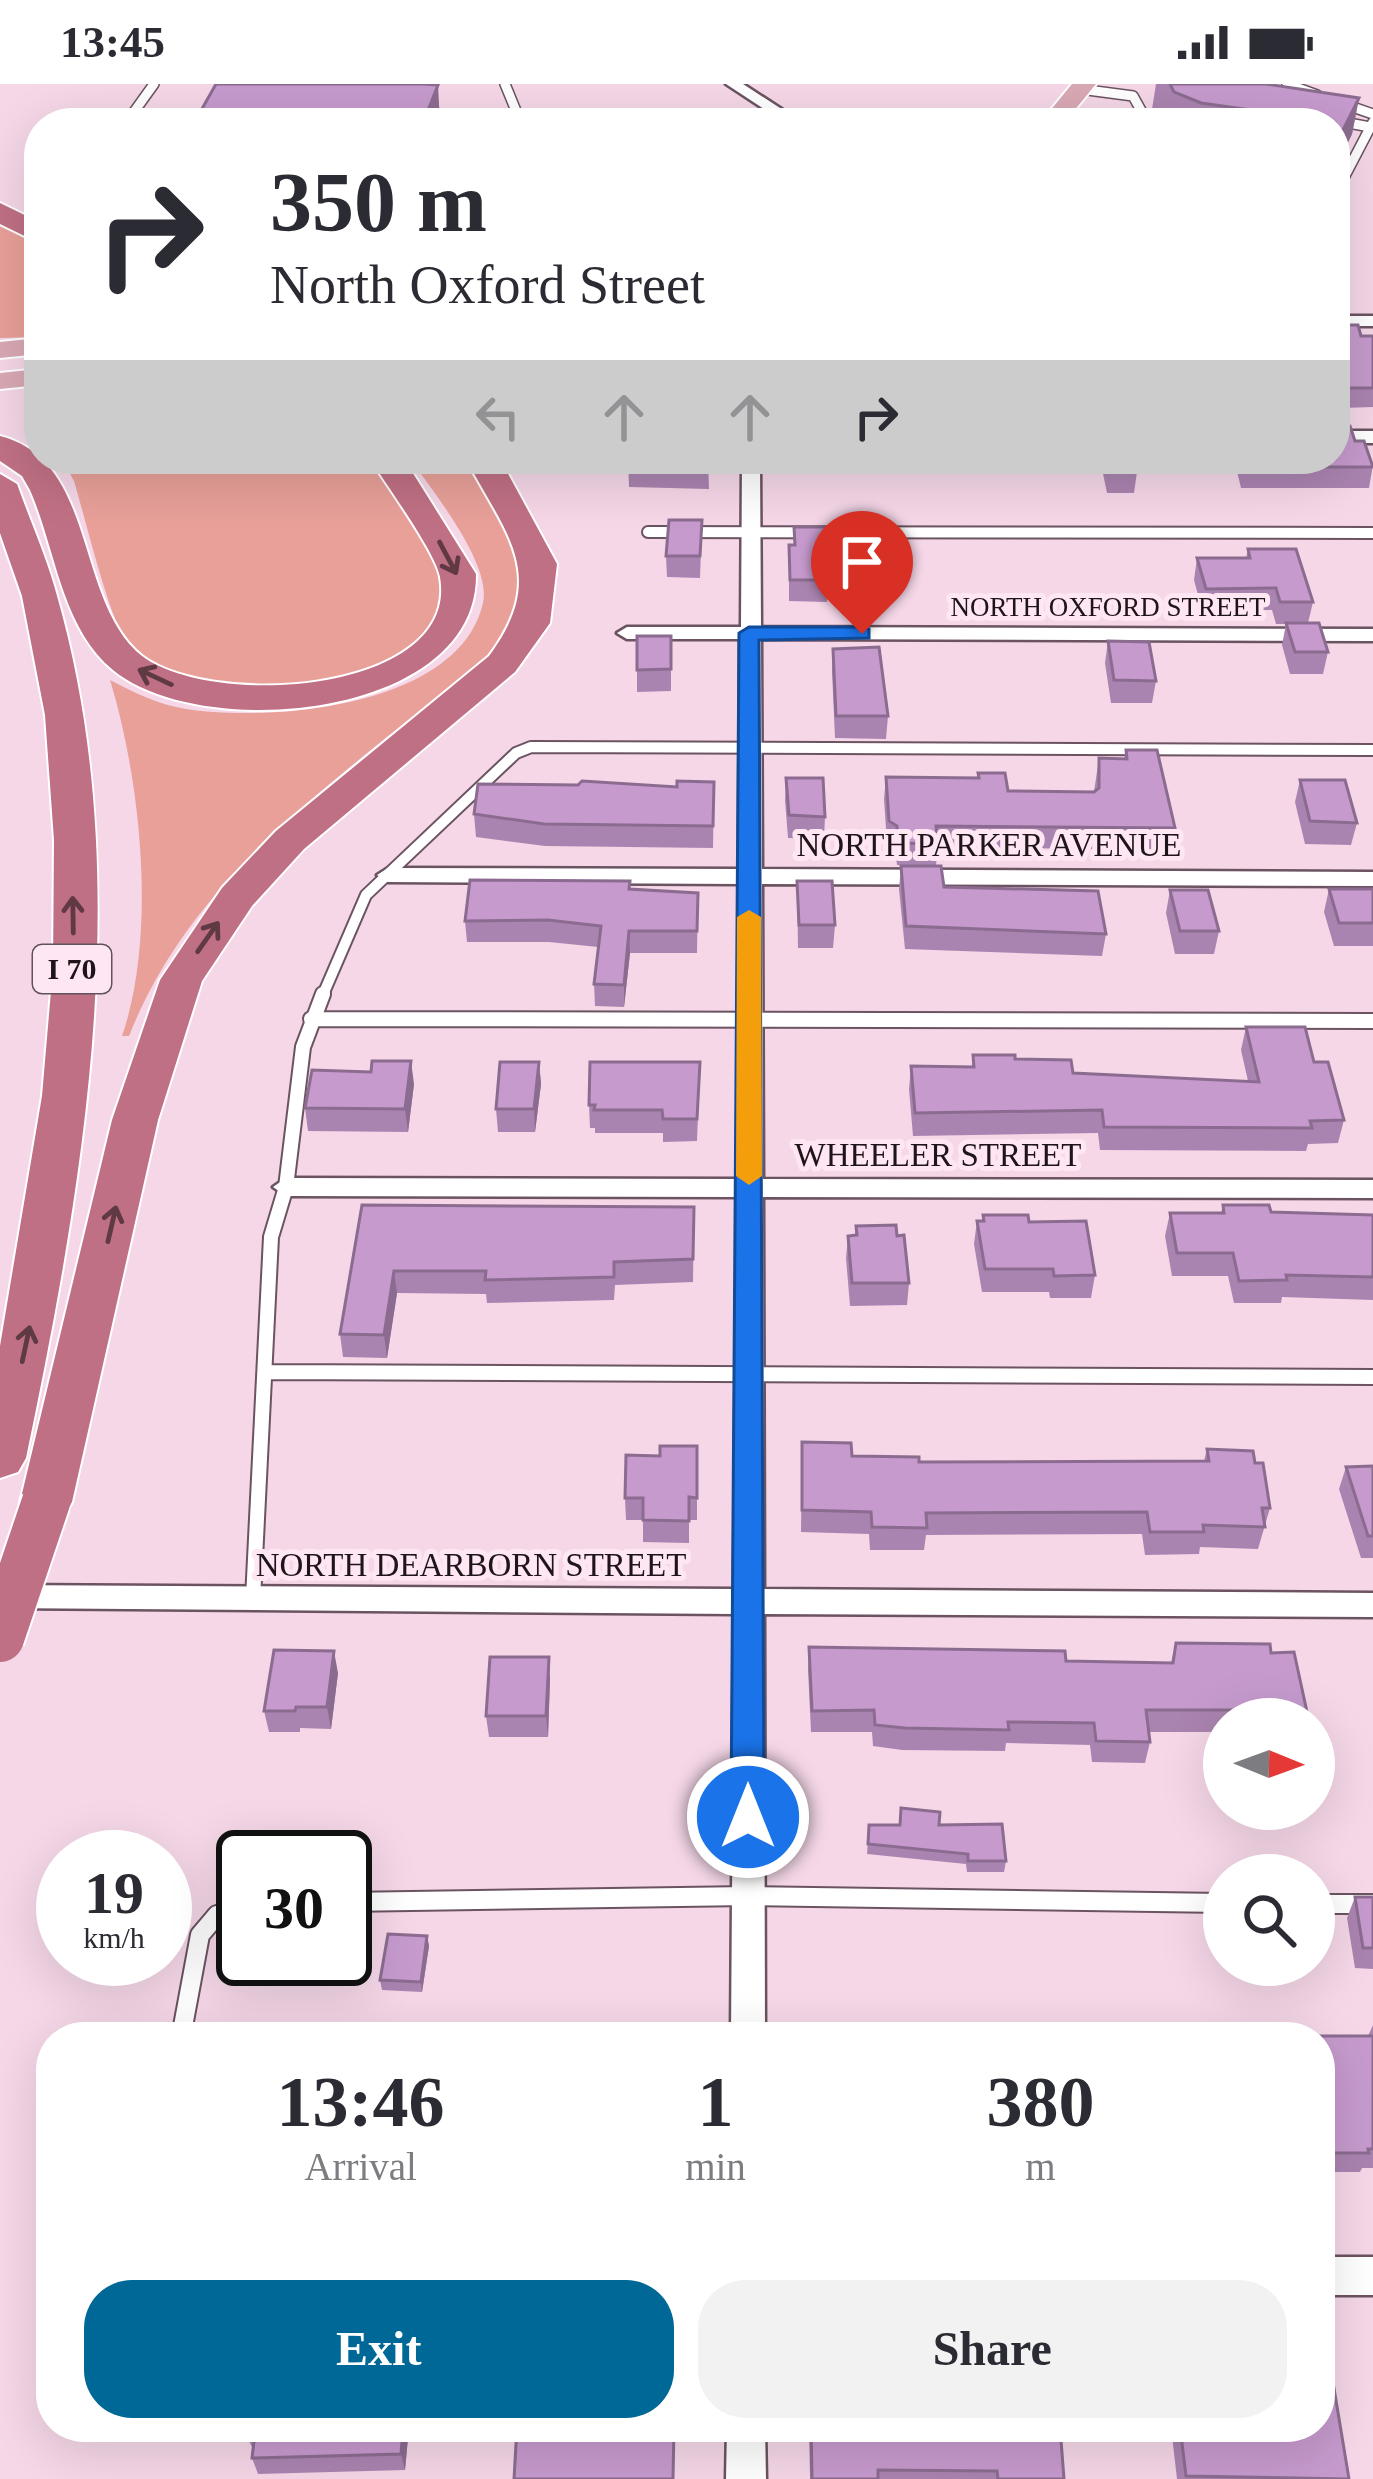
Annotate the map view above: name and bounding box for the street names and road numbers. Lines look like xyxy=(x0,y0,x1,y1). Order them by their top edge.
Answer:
street label: NORTH OXFORD STREET xyxy=(951,592,1266,622)
street label: NORTH PARKER AVENUE xyxy=(797,827,1181,863)
road number: I 70 xyxy=(33,945,111,993)
street label: WHEELER STREET xyxy=(795,1137,1081,1173)
street label: NORTH DEARBORN STREET xyxy=(256,1547,686,1583)

